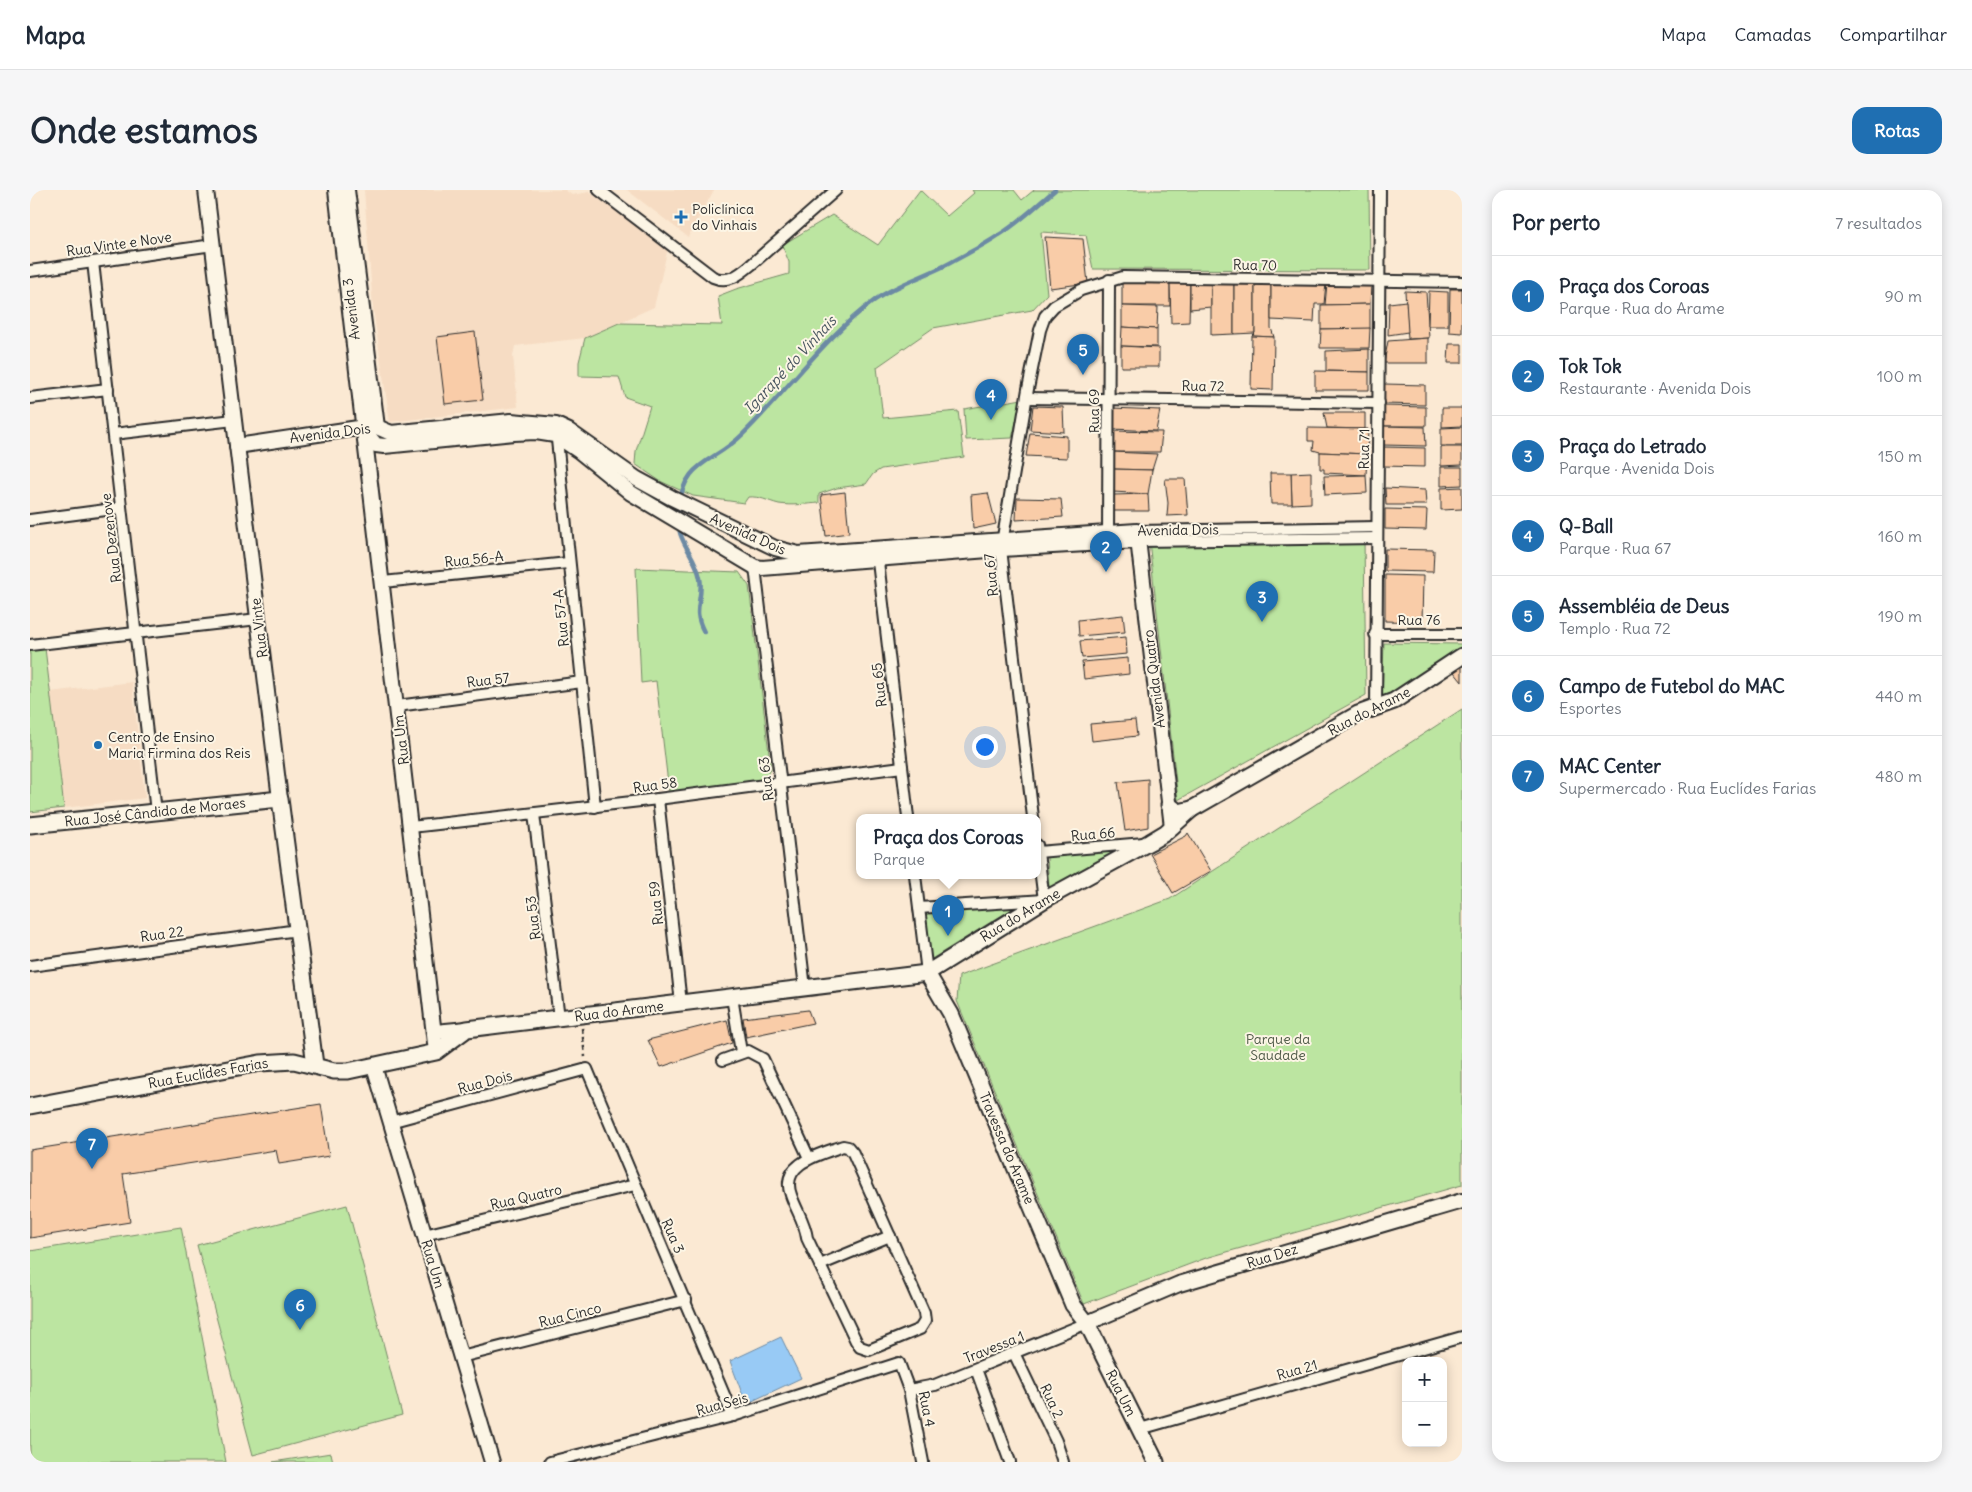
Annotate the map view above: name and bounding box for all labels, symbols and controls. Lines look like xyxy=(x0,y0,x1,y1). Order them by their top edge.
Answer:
text: Mapa xyxy=(25,20,85,50)
text: Mapa xyxy=(1661,23,1706,46)
text: Camadas xyxy=(1734,23,1811,46)
text: Compartilhar xyxy=(1839,23,1947,46)
button: Rotas xyxy=(1852,107,1942,154)
text: Onde estamos xyxy=(30,108,258,152)
place label: Policlínica do Vinhais xyxy=(692,200,757,234)
text: Por perto xyxy=(1512,209,1600,236)
marker: Policlínica do Vinhais xyxy=(674,210,688,224)
text: 7 resultados xyxy=(1835,213,1922,233)
street label: Rua Vinte e Nove xyxy=(65,228,173,260)
street label: Rua 70 xyxy=(1233,256,1277,274)
text: Praça dos Coroas xyxy=(1559,274,1709,298)
street label: Avenida 3 xyxy=(338,277,364,341)
text: 1 xyxy=(1525,286,1531,306)
text: 90 m xyxy=(1884,286,1922,306)
text: Parque · Rua do Arame xyxy=(1559,298,1725,318)
water label: Igarapé do Vinhais xyxy=(739,311,841,418)
pin: 5 xyxy=(1067,334,1099,375)
text: Tok Tok xyxy=(1559,354,1622,378)
text: 2 xyxy=(1524,366,1532,386)
text: 100 m xyxy=(1877,366,1922,386)
street label: Rua 72 xyxy=(1181,377,1225,395)
text: Restaurante · Avenida Dois xyxy=(1559,378,1751,398)
pin: 4 xyxy=(975,379,1007,420)
street label: Rua 69 xyxy=(1085,389,1103,433)
street label: Avenida Dois xyxy=(289,419,371,447)
street label: Rua 71 xyxy=(1355,429,1373,469)
text: Praça do Letrado xyxy=(1559,434,1707,458)
text: 3 xyxy=(1523,446,1533,466)
text: 150 m xyxy=(1878,446,1922,466)
text: Parque · Avenida Dois xyxy=(1559,458,1715,478)
street label: Rua Dezenove xyxy=(97,492,125,584)
street label: Avenida Dois xyxy=(707,509,789,559)
text: Q-Ball xyxy=(1559,514,1613,538)
street label: Avenida Dois xyxy=(1137,520,1219,540)
text: 4 xyxy=(1523,526,1533,546)
text: 160 m xyxy=(1878,526,1922,546)
pin: 2 xyxy=(1090,531,1122,572)
text: Parque · Rua 67 xyxy=(1559,538,1671,558)
street label: Rua 56-A xyxy=(444,547,504,571)
street label: Rua 67 xyxy=(980,552,1002,597)
pin: 3 xyxy=(1246,581,1278,622)
street label: Rua 57-A xyxy=(549,588,573,648)
text: Assembléia de Deus xyxy=(1559,594,1729,618)
street label: Rua Vinte xyxy=(246,597,272,659)
text: 5 xyxy=(1523,606,1533,626)
text: 190 m xyxy=(1878,606,1922,626)
street label: Rua 76 xyxy=(1397,611,1441,629)
text: Templo · Rua 72 xyxy=(1559,618,1671,638)
street label: Avenida Quatro xyxy=(1139,629,1169,729)
street label: Rua 65 xyxy=(867,662,891,708)
street label: Rua 57 xyxy=(465,668,511,692)
text: Campo de Futebol do MAC xyxy=(1559,674,1785,698)
street label: Rua do Arame xyxy=(1325,683,1413,739)
text: 6 xyxy=(1523,686,1533,706)
text: 440 m xyxy=(1875,686,1922,706)
text: Esportes xyxy=(1559,698,1621,718)
street label: Rua Um xyxy=(389,714,413,766)
place label: Centro de Ensino Maria Firmina dos Reis xyxy=(108,728,251,762)
your location xyxy=(972,734,998,760)
marker: Centro de Ensino Maria Firmina dos Reis xyxy=(92,739,104,751)
text: MAC Center xyxy=(1559,754,1661,778)
street label: Rua 63 xyxy=(754,756,778,802)
text: 7 xyxy=(1524,766,1532,786)
text: 480 m xyxy=(1875,766,1922,786)
street label: Rua 58 xyxy=(632,773,678,797)
text: Supermercado · Rua Euclídes Farias xyxy=(1559,778,1816,798)
street label: Rua José Cândido de Moraes xyxy=(64,794,246,830)
popup xyxy=(856,814,1041,879)
street label: Rua 66 xyxy=(1070,823,1116,845)
text: Praça dos Coroas xyxy=(873,825,1024,849)
text: Parque xyxy=(873,849,925,869)
street label: Rua 59 xyxy=(645,880,667,926)
street label: Rua do Arame xyxy=(977,884,1063,946)
street label: Rua 53 xyxy=(521,895,545,941)
pin: 1 xyxy=(932,895,964,936)
street label: Rua 22 xyxy=(139,922,185,946)
street label: Rua do Arame xyxy=(573,997,665,1025)
park label: Parque da Saudade xyxy=(1246,1030,1310,1064)
street label: Rua Euclídes Farias xyxy=(147,1054,269,1092)
street label: Rua Dois xyxy=(456,1066,514,1098)
street label: Travessa do Arame xyxy=(975,1089,1039,1207)
pin: 7 xyxy=(76,1128,108,1169)
street label: Rua Quatro xyxy=(488,1180,564,1214)
street label: Rua 3 xyxy=(657,1216,689,1256)
street label: Rua Um xyxy=(417,1237,449,1291)
street label: Rua Dez xyxy=(1244,1240,1300,1272)
pin: 6 xyxy=(284,1289,316,1330)
street label: Rua Cinco xyxy=(537,1299,603,1331)
street label: Travessa 1 xyxy=(961,1327,1027,1367)
street label: Rua 21 xyxy=(1275,1356,1319,1384)
map controls xyxy=(1402,1357,1447,1447)
button: + xyxy=(1402,1357,1447,1402)
street label: Rua Um xyxy=(1102,1367,1140,1419)
street label: Rua 2 xyxy=(1036,1381,1068,1421)
street label: Rua Seis xyxy=(694,1388,750,1420)
street label: Rua 4 xyxy=(915,1389,939,1429)
button: − xyxy=(1402,1402,1447,1447)

